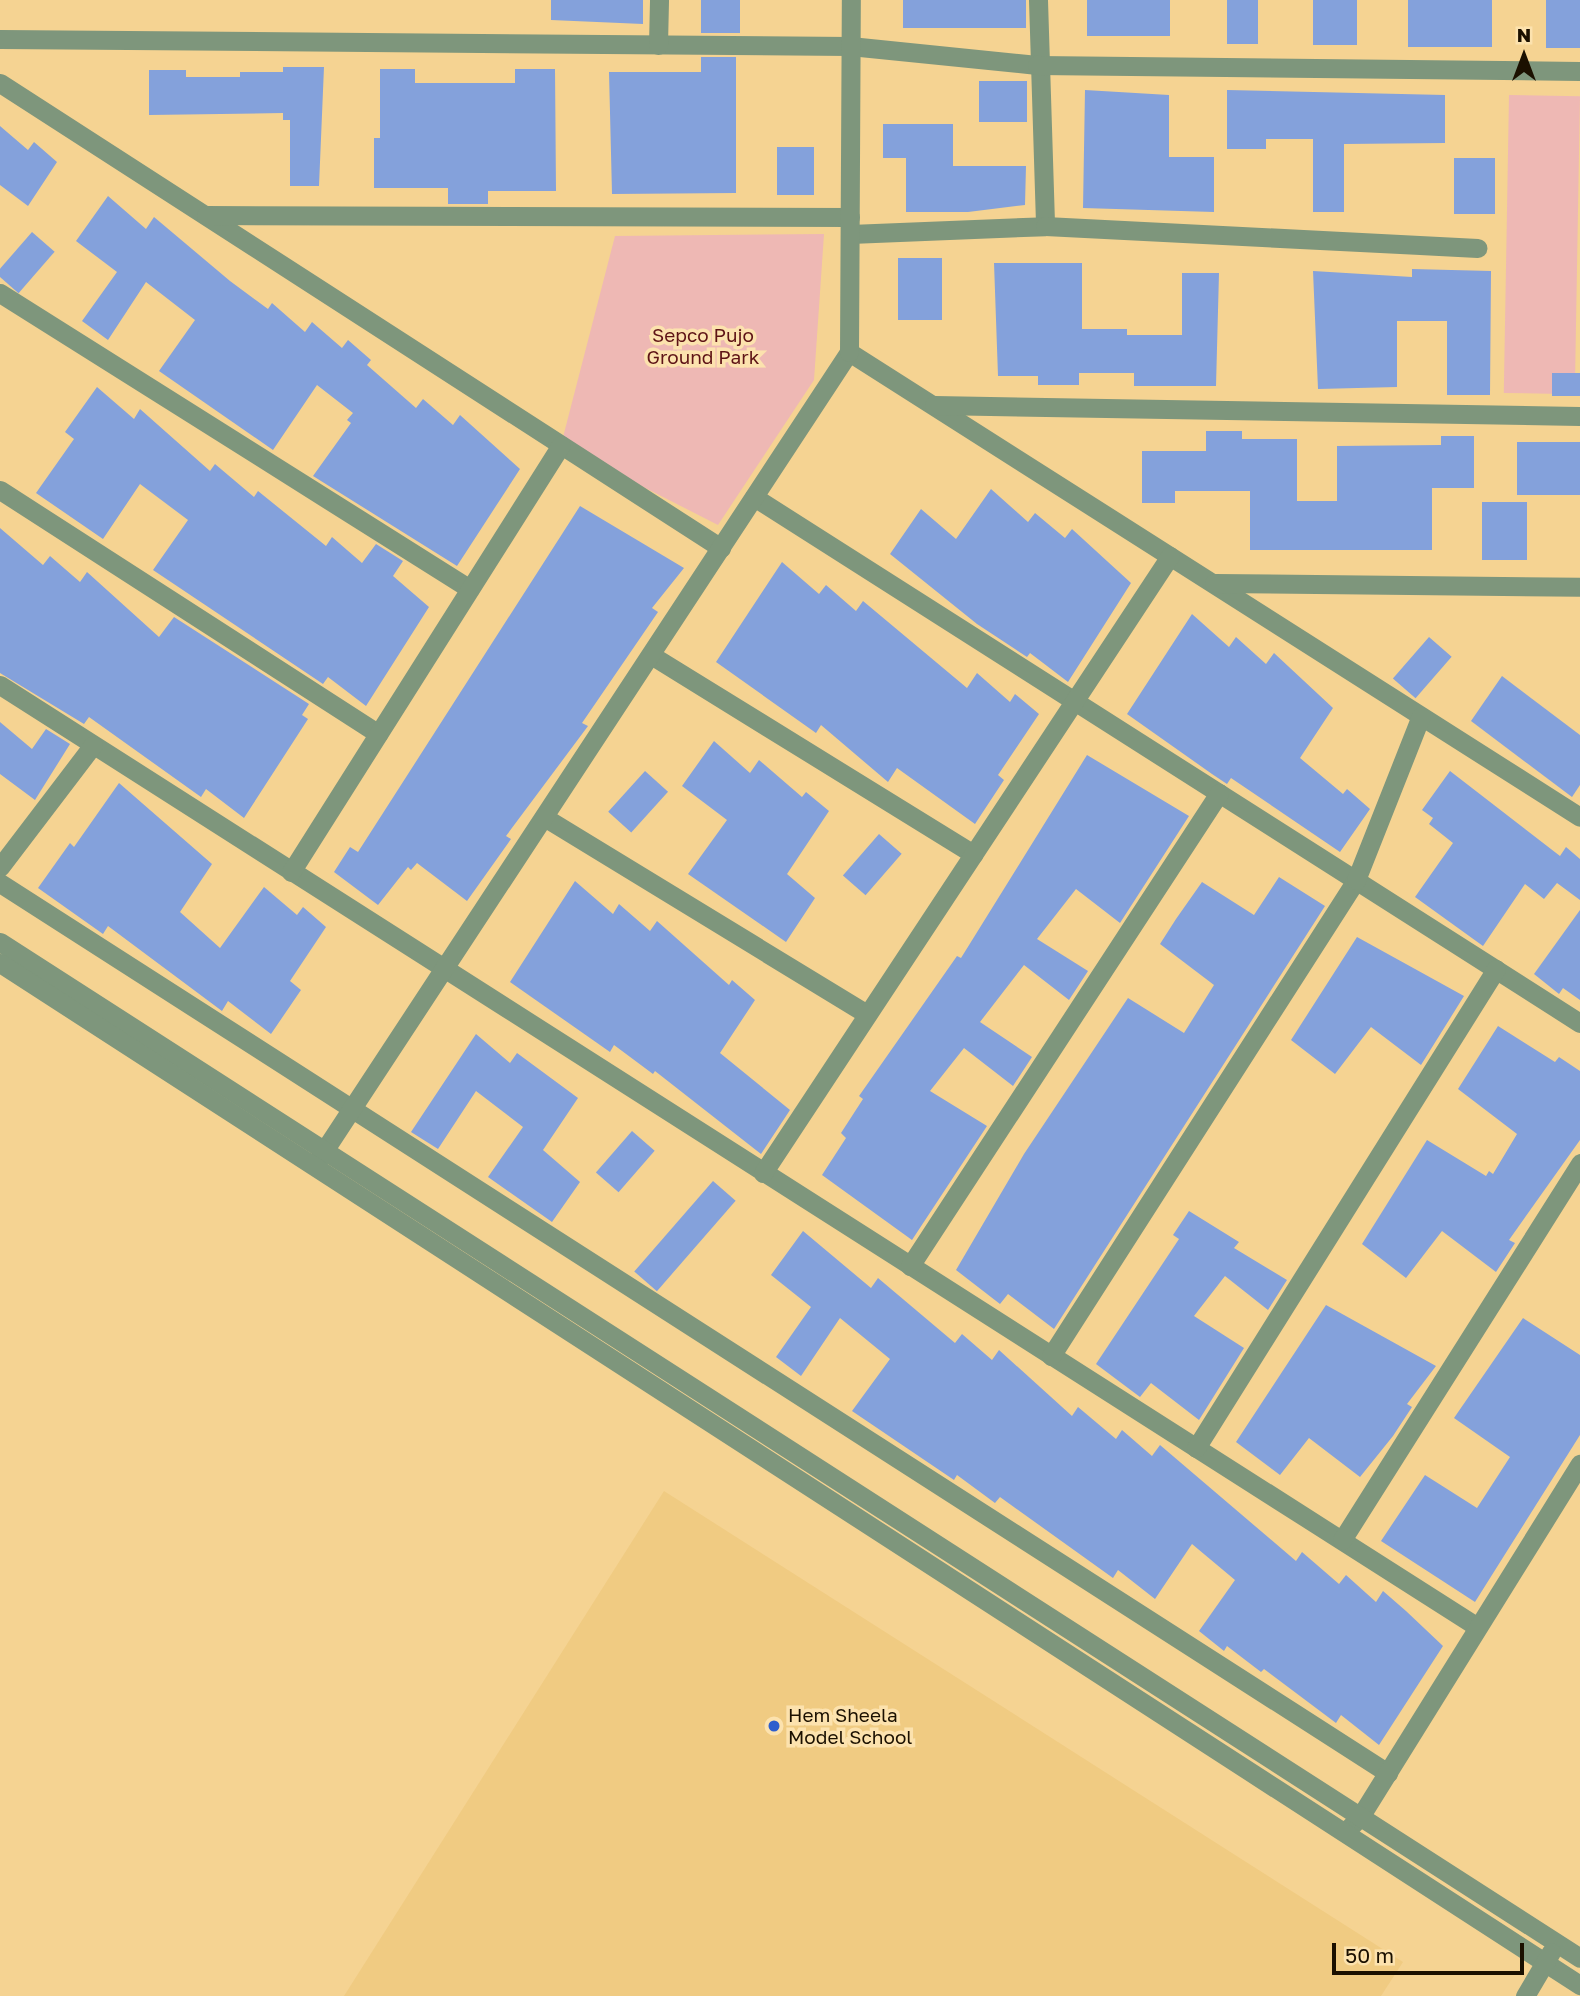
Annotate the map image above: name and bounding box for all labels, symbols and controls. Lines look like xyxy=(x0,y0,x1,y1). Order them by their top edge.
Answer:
north arrow xyxy=(1489,21,1559,91)
text: N xyxy=(1517,23,1531,46)
park label: Sepco Pujo Ground Park xyxy=(647,324,759,368)
place label: Hem Sheela Model School xyxy=(788,1704,912,1748)
marker: Hem Sheela Model School xyxy=(766,1718,782,1734)
scale bar xyxy=(1335,1930,1528,1974)
text: 50 m xyxy=(1345,1942,1394,1968)

